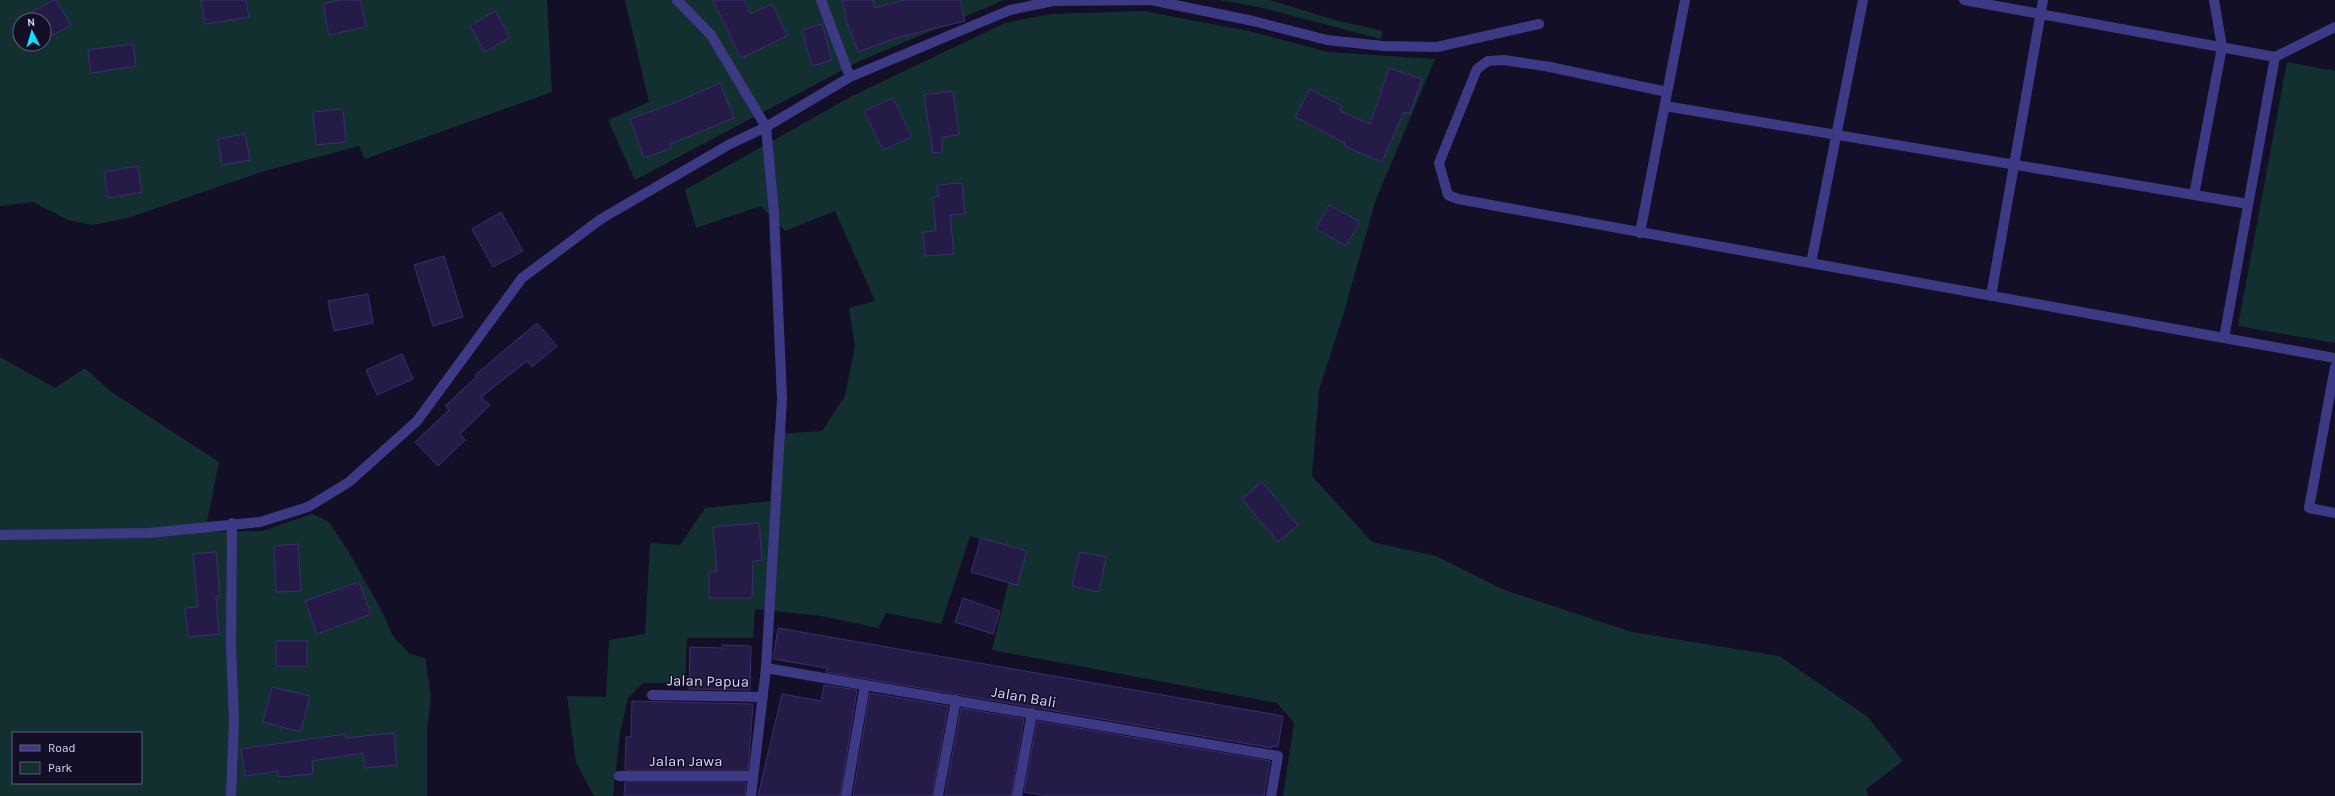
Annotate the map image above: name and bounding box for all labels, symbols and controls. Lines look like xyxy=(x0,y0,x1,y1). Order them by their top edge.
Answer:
north arrow xyxy=(12,12,52,52)
text: N xyxy=(27,16,36,29)
street label: Jalan Papua xyxy=(667,671,749,691)
street label: Jalan Bali xyxy=(990,682,1058,712)
legend xyxy=(12,732,142,784)
text: Road xyxy=(48,741,76,755)
street label: Jalan Jawa xyxy=(650,752,722,770)
text: Park xyxy=(48,761,73,775)

